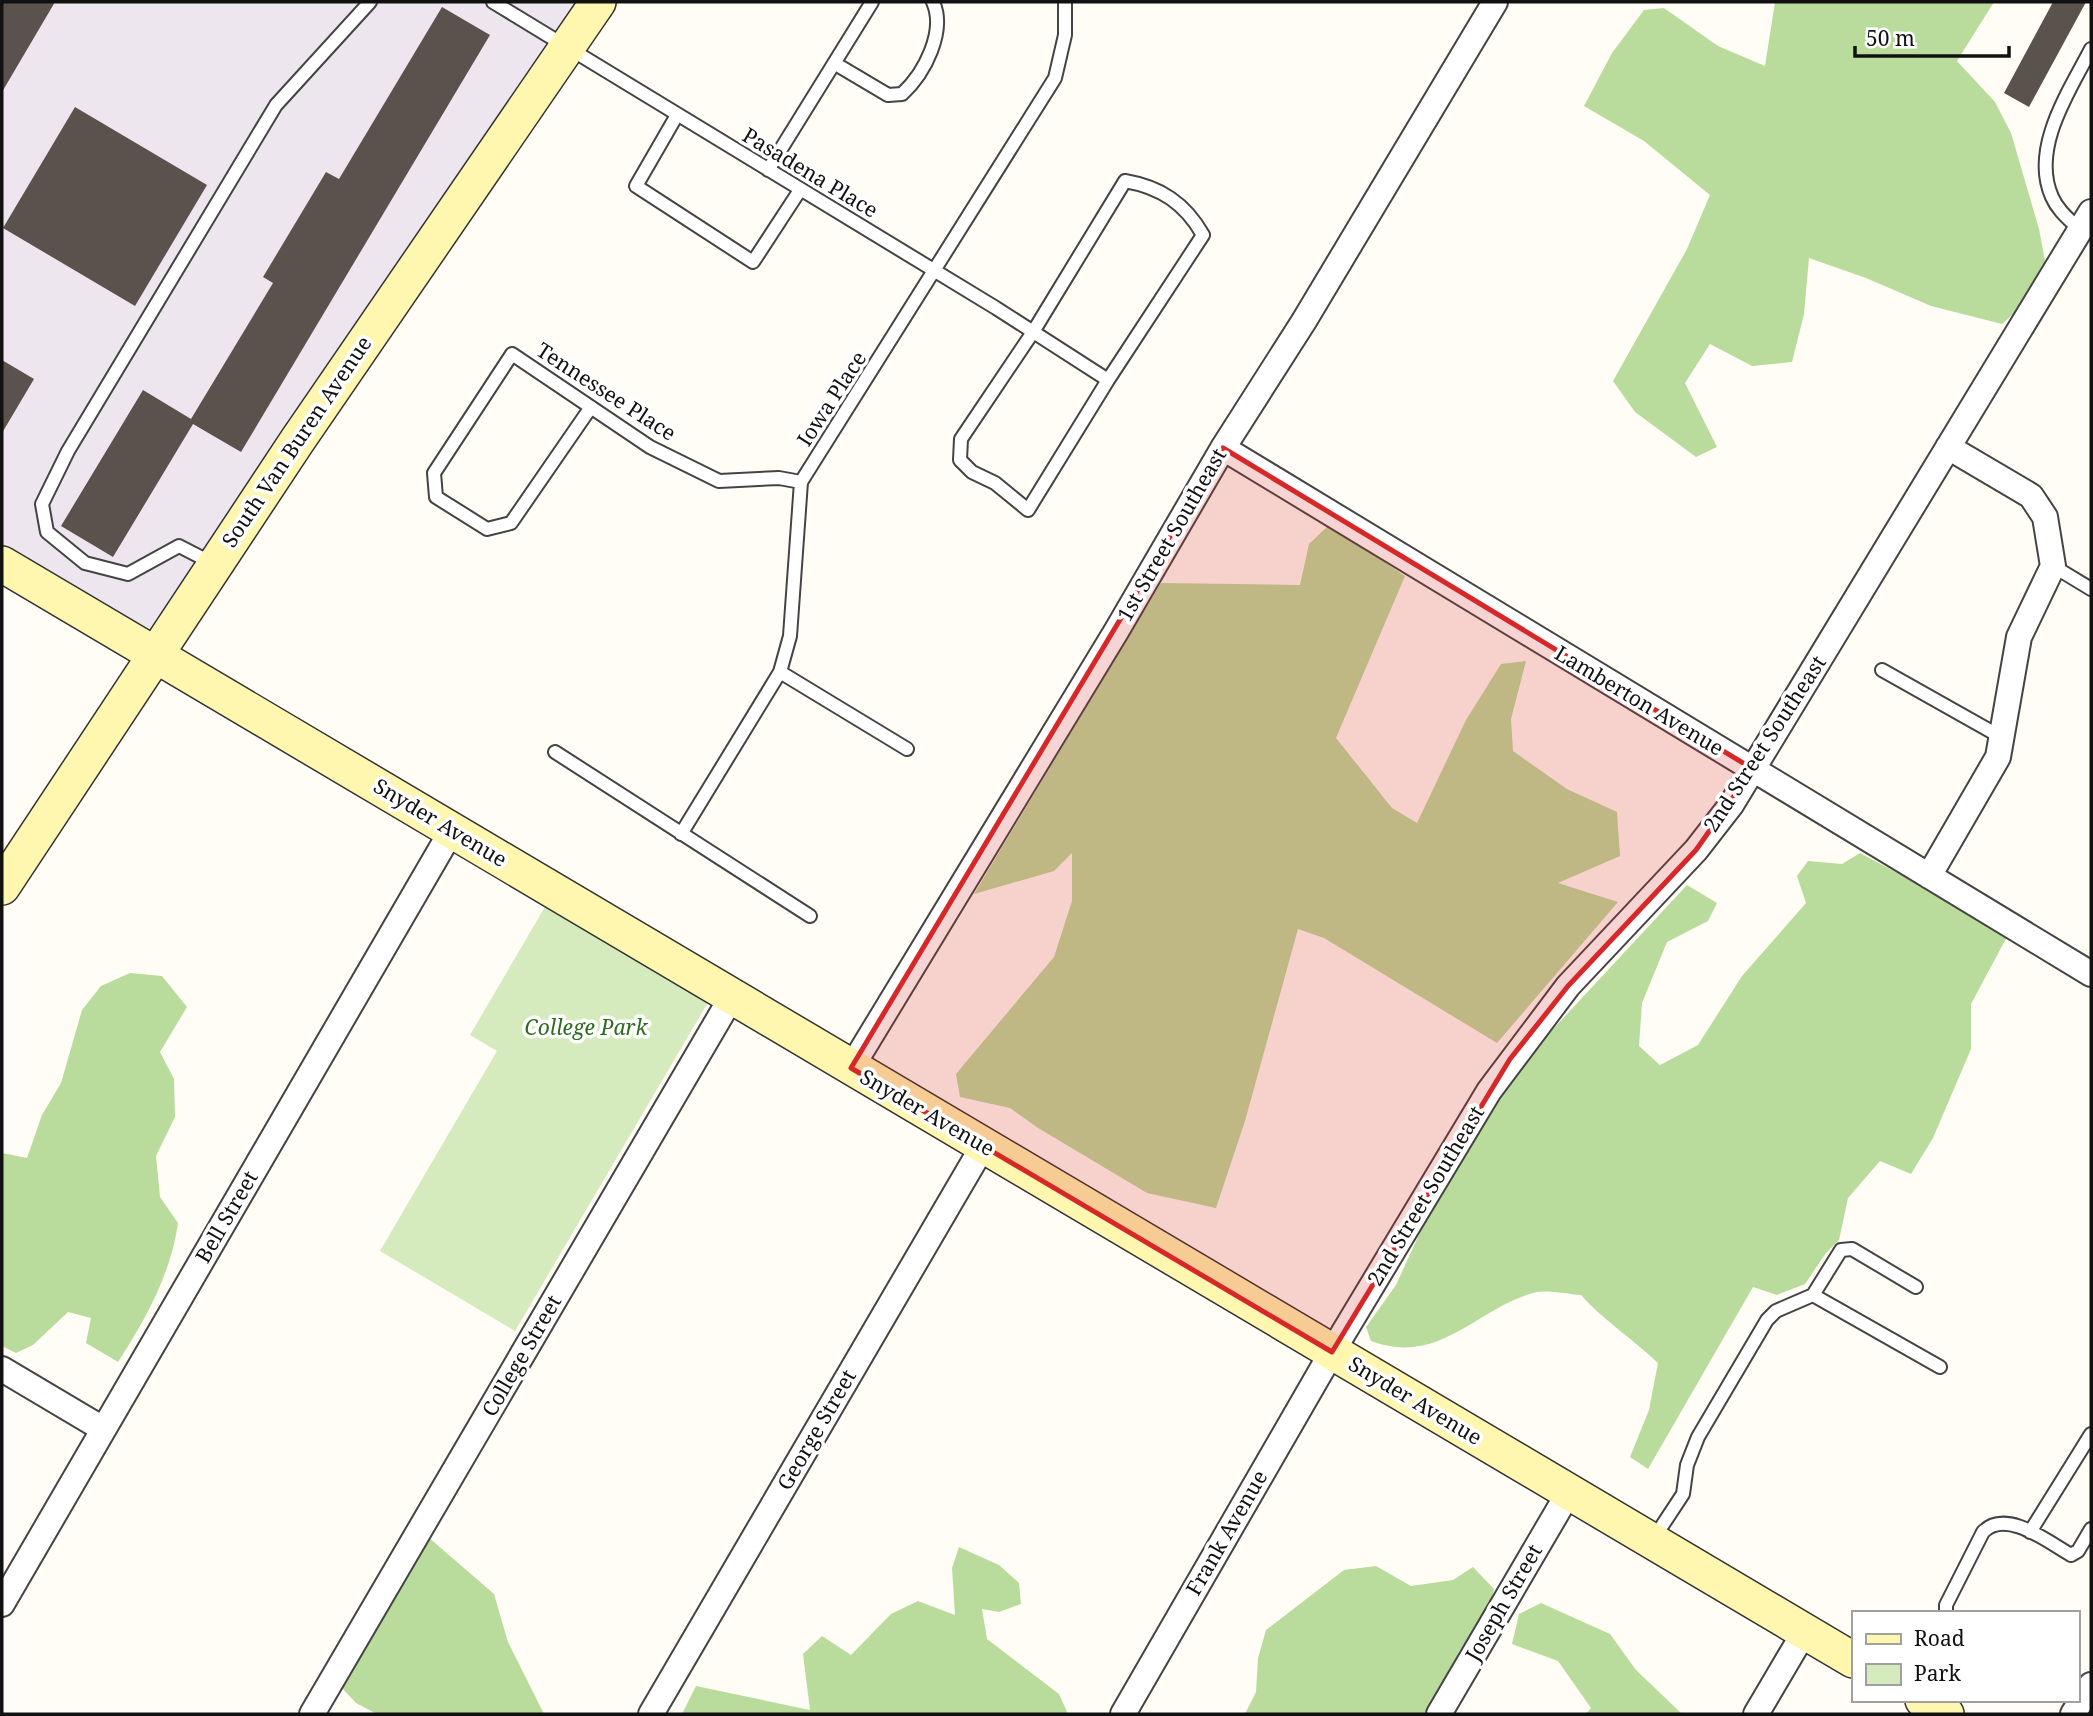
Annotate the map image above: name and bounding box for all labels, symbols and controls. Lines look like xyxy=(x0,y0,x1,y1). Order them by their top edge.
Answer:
scale bar xyxy=(1855,14,2009,58)
text: 50 m xyxy=(1866,24,1915,52)
street label: Pasadena Place xyxy=(738,121,883,224)
street label: South Van Buren Avenue xyxy=(215,330,377,553)
street label: Tennessee Place xyxy=(531,336,682,447)
street label: Iowa Place xyxy=(790,346,872,451)
street label: 1st Street Southeast xyxy=(1110,443,1232,626)
street label: Lamberton Avenue xyxy=(1550,639,1729,762)
street label: 2nd Street Southeast xyxy=(1697,650,1832,837)
street label: Snyder Avenue xyxy=(369,771,512,873)
park label: College Park xyxy=(525,1013,648,1041)
street label: Snyder Avenue xyxy=(855,1062,1000,1162)
street label: 2nd Street Southeast xyxy=(1360,1100,1490,1291)
street label: Bell Street xyxy=(189,1165,264,1268)
street label: College Street xyxy=(475,1290,567,1421)
street label: Snyder Avenue xyxy=(1344,1349,1487,1451)
street label: George Street xyxy=(770,1364,862,1495)
street label: Frank Avenue xyxy=(1179,1465,1273,1600)
street label: Joseph Street xyxy=(1458,1539,1548,1667)
legend xyxy=(1852,1611,2079,1702)
text: Road xyxy=(1914,1624,1965,1652)
text: Park xyxy=(1914,1659,1961,1687)

